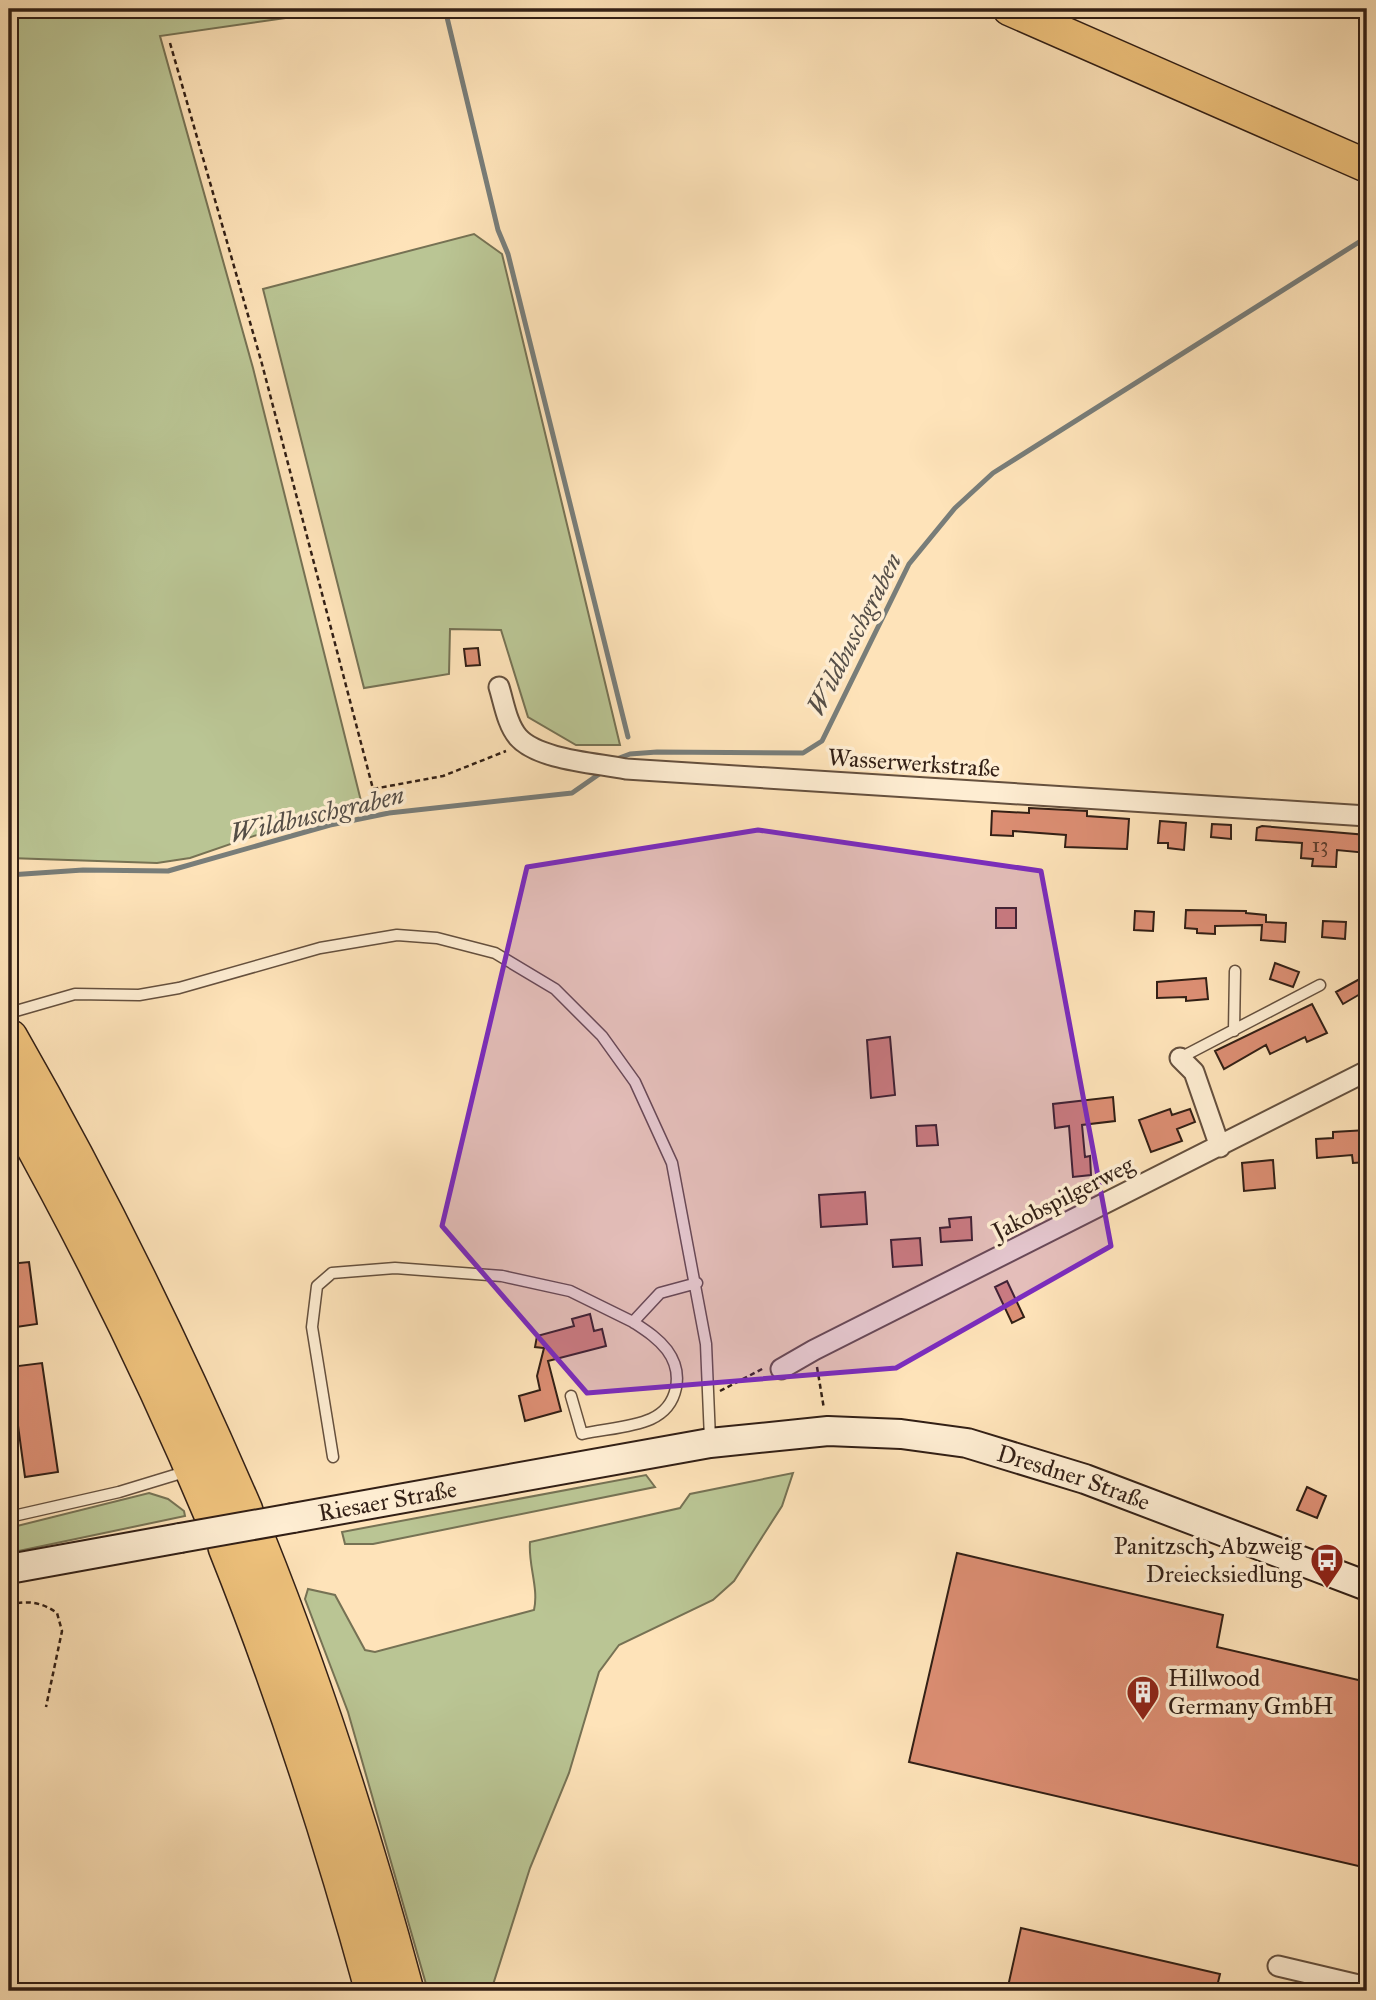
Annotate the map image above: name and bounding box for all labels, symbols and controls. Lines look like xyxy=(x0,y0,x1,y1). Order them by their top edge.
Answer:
water label: Wildbuschgraben xyxy=(799,547,909,720)
street label: Wasserwerkstraße xyxy=(827,742,1001,784)
water label: Wildbuschgraben xyxy=(227,778,407,850)
house number: 13 xyxy=(1312,832,1328,858)
street label: Jakobspilgerweg xyxy=(984,1149,1140,1248)
street label: Dresdner Straße xyxy=(993,1438,1154,1517)
street label: Riesaer Straße xyxy=(316,1474,459,1528)
place label: Panitzsch, Abzweig Dreiecksiedlung xyxy=(1114,1531,1303,1589)
bus stop icon: Panitzsch, Abzweig Dreiecksiedlung xyxy=(1308,1541,1346,1590)
place label: Hillwood Germany GmbH xyxy=(1168,1663,1333,1721)
building icon: Hillwood Germany GmbH xyxy=(1124,1673,1162,1722)

